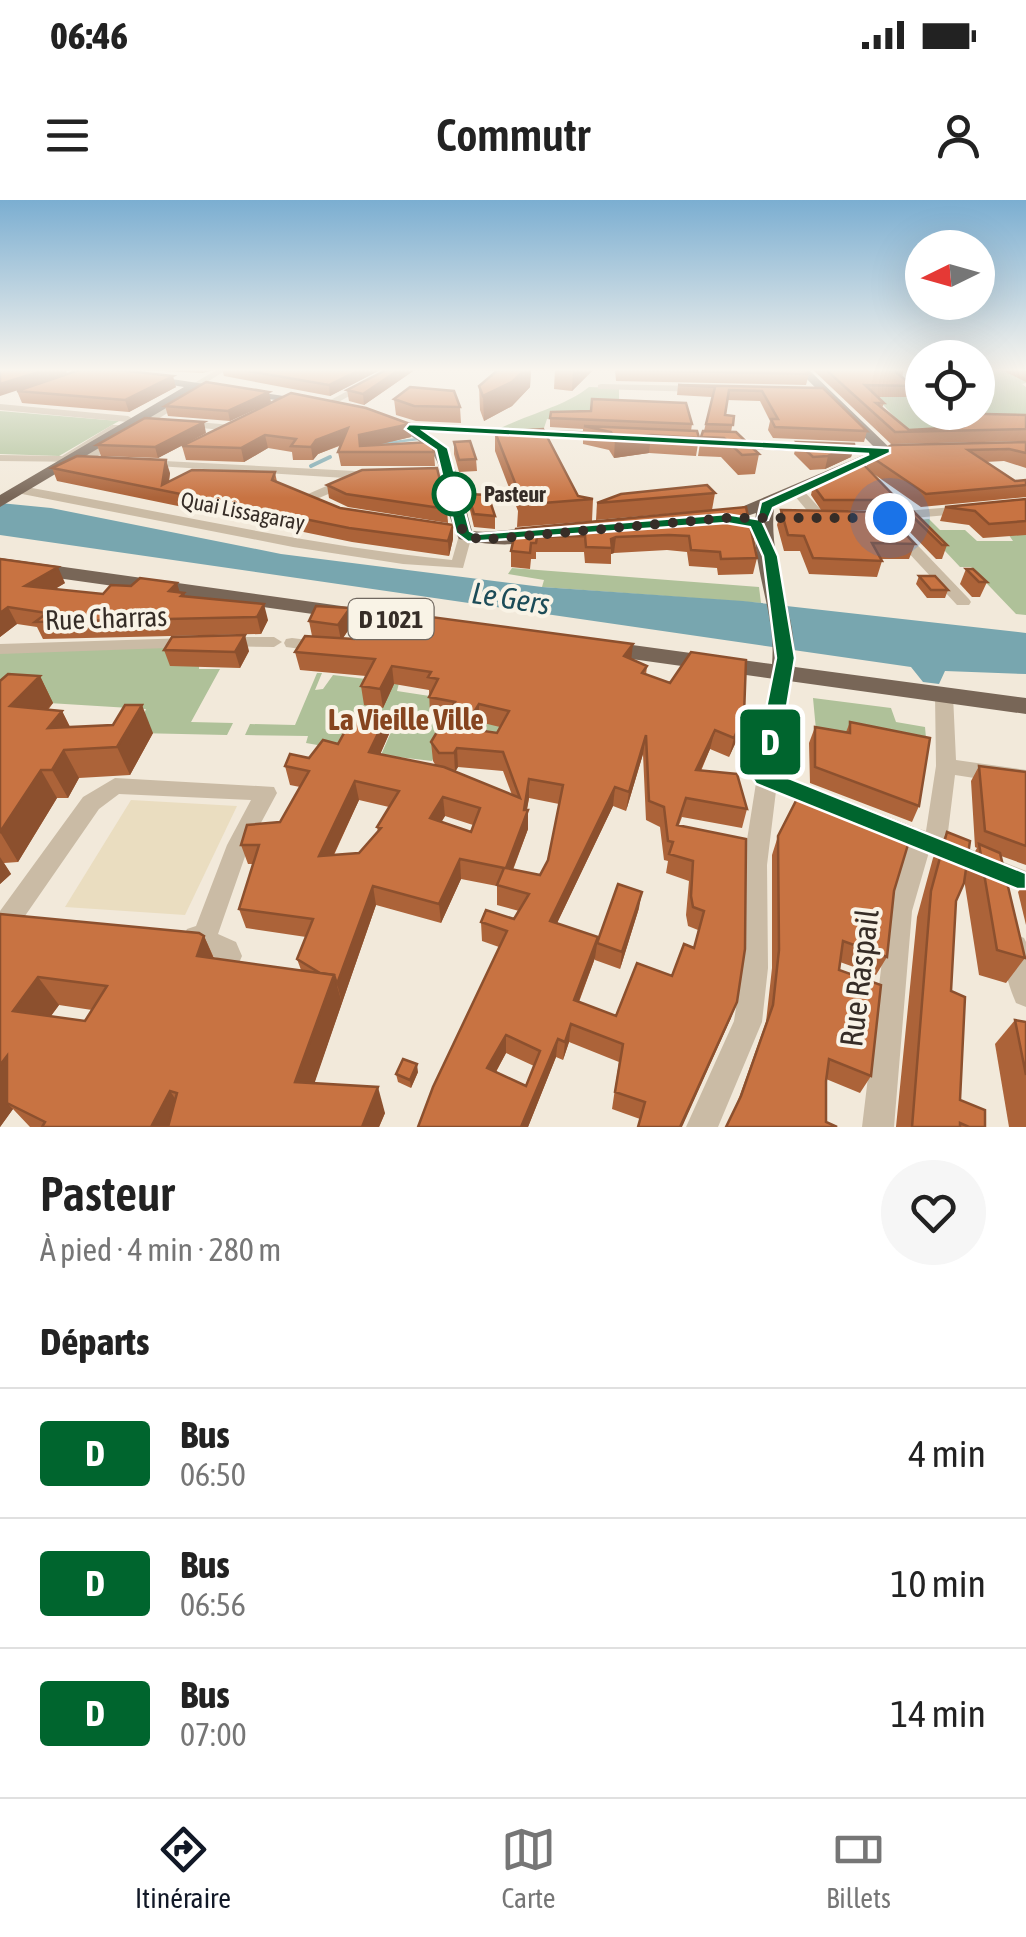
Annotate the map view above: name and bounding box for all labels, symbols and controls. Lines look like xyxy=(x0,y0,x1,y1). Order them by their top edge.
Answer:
text: 06:46 xyxy=(50,14,128,57)
icon: menu xyxy=(40,108,95,163)
icon: person xyxy=(931,108,986,163)
text: Commutr xyxy=(436,109,590,161)
north arrow xyxy=(905,230,995,320)
map controls xyxy=(905,230,995,430)
button: locate xyxy=(905,340,995,430)
marker: Pasteur xyxy=(433,473,475,515)
place label: Pasteur xyxy=(484,481,546,507)
street label: Quai Lissagaray xyxy=(179,486,307,536)
your location xyxy=(865,493,915,543)
water label: Le Gers xyxy=(470,575,552,621)
road number: D 1021 xyxy=(348,599,434,639)
street label: Rue Charras xyxy=(44,600,168,636)
district label: La Vieille Ville xyxy=(328,702,484,736)
line badge: D xyxy=(738,710,802,774)
text: D xyxy=(760,722,780,762)
street label: Rue Raspail xyxy=(832,907,886,1049)
button: heart xyxy=(881,1160,986,1265)
text: Pasteur xyxy=(40,1166,174,1221)
text: À pied · 4 min · 280 m xyxy=(40,1231,281,1268)
text: Départs xyxy=(40,1320,149,1363)
text: Bus xyxy=(180,1413,230,1456)
text: 4 min xyxy=(908,1432,986,1475)
text: D xyxy=(85,1433,105,1473)
text: 06:50 xyxy=(180,1456,246,1493)
text: Bus xyxy=(180,1543,230,1586)
text: 10 min xyxy=(891,1562,986,1605)
text: D xyxy=(85,1563,105,1603)
text: 06:56 xyxy=(180,1586,246,1623)
text: Bus xyxy=(180,1673,230,1716)
text: 14 min xyxy=(891,1692,986,1735)
text: D xyxy=(85,1693,105,1733)
text: 07:00 xyxy=(180,1716,247,1753)
tab: Itinéraire xyxy=(135,1822,231,1914)
tab: Carte xyxy=(501,1822,556,1914)
tab: Billets xyxy=(826,1822,891,1914)

